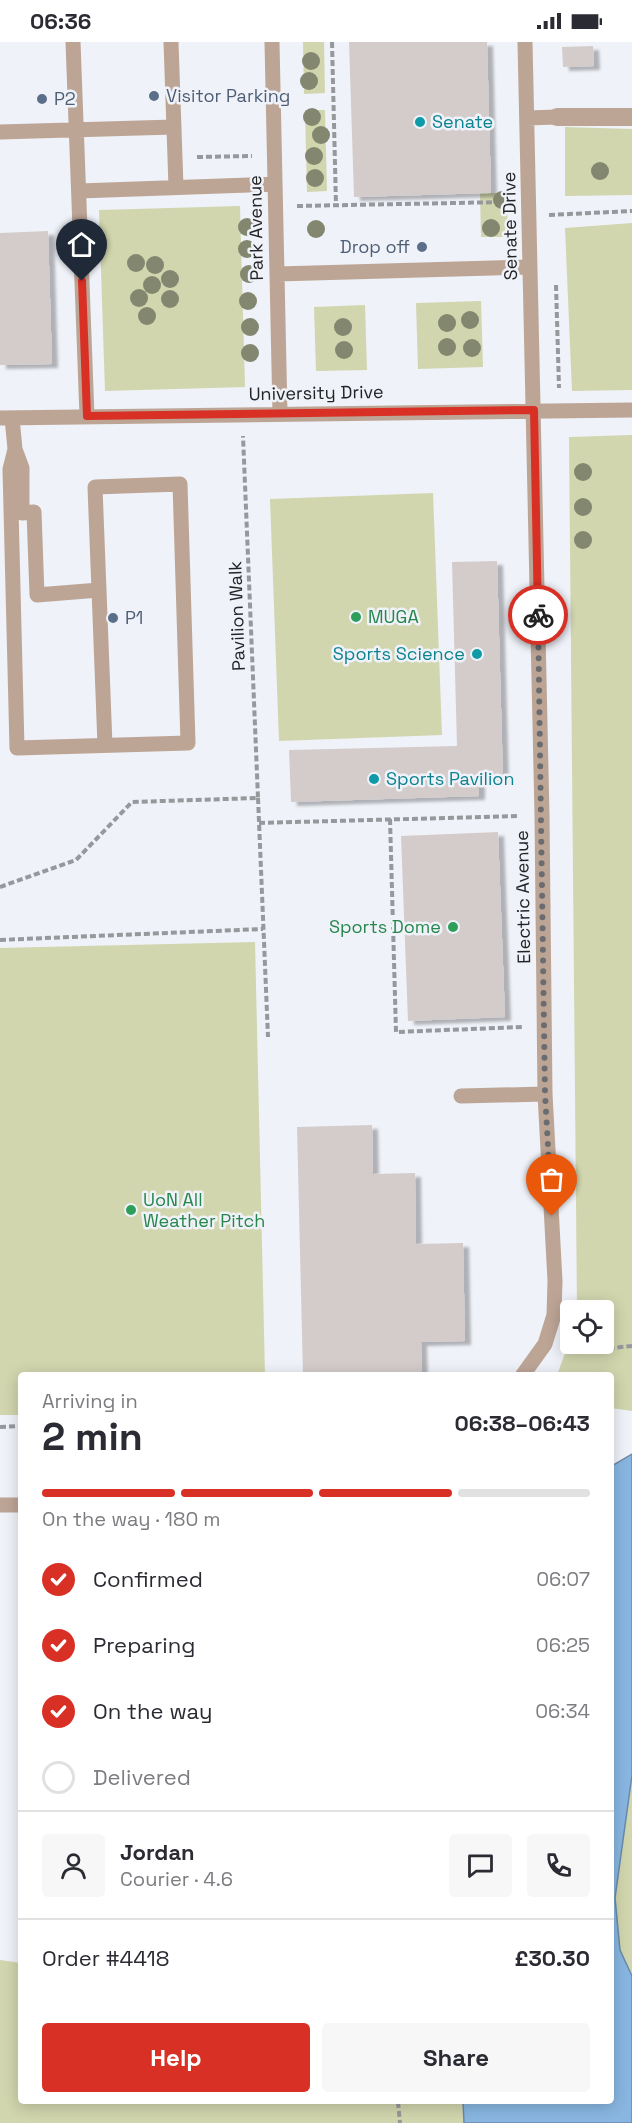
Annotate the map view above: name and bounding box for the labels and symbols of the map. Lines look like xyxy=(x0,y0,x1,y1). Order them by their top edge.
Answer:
place label: Visitor Parking xyxy=(166,84,290,107)
place label: P2 xyxy=(54,87,76,110)
marker: Visitor Parking xyxy=(147,89,161,103)
marker: P2 xyxy=(35,92,49,106)
place label: Senate xyxy=(432,110,493,133)
marker: Senate xyxy=(413,115,427,129)
street label: Senate Drive xyxy=(497,171,522,281)
street label: Park Avenue xyxy=(243,175,268,281)
pin xyxy=(56,219,107,281)
place label: Drop off xyxy=(340,235,410,258)
marker: Drop off xyxy=(415,240,429,254)
street label: University Drive xyxy=(248,380,384,405)
street label: Pavilion Walk xyxy=(223,560,250,671)
courier xyxy=(508,585,568,645)
place label: MUGA xyxy=(368,605,419,628)
place label: P1 xyxy=(125,606,143,629)
marker: MUGA xyxy=(349,610,363,624)
marker: P1 xyxy=(106,611,120,625)
place label: Sports Science xyxy=(333,642,465,665)
marker: Sports Science xyxy=(470,647,484,661)
place label: Sports Pavilion xyxy=(386,767,515,790)
marker: Sports Pavilion xyxy=(367,772,381,786)
street label: Electric Avenue xyxy=(510,830,535,964)
place label: Sports Dome xyxy=(329,915,441,938)
marker: Sports Dome xyxy=(446,920,460,934)
pin xyxy=(526,1154,577,1216)
place label: UoN All Weather Pitch xyxy=(143,1188,265,1232)
marker: UoN All Weather Pitch xyxy=(124,1203,138,1217)

